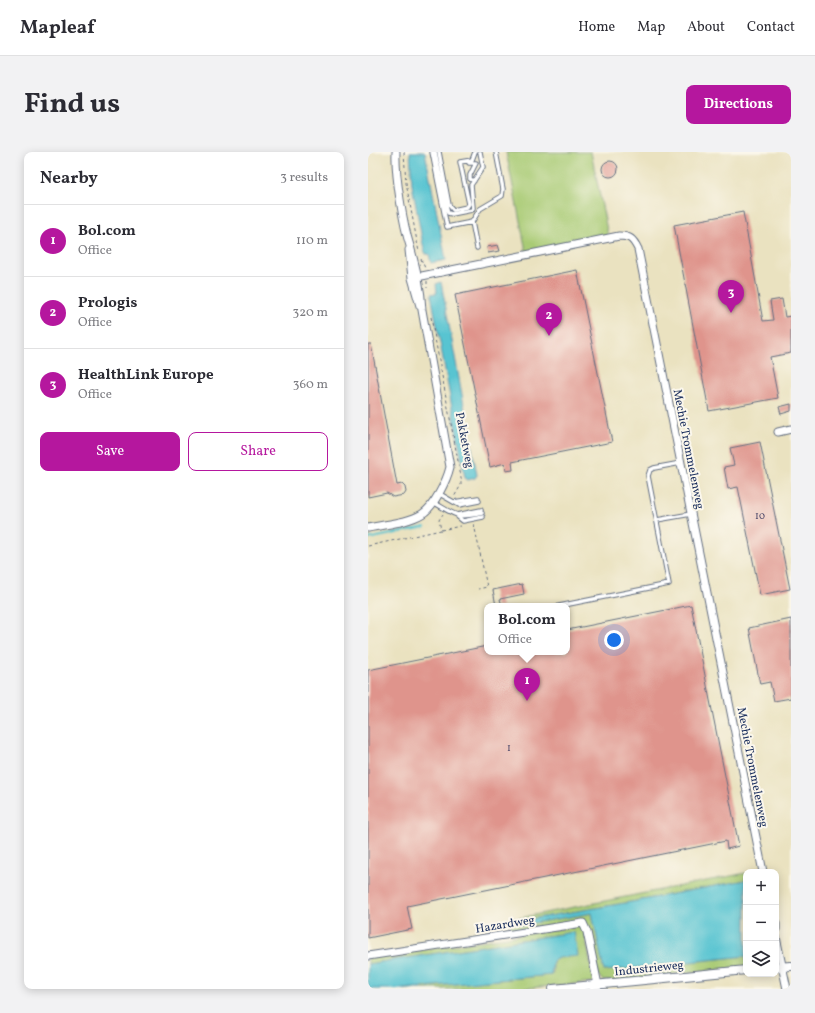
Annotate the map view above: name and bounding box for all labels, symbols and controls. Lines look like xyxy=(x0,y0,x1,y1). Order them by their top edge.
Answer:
text: Mapleaf xyxy=(20,15,95,41)
text: Home xyxy=(578,18,615,37)
text: Map xyxy=(637,18,665,37)
text: About xyxy=(687,18,725,37)
text: Contact xyxy=(747,18,795,37)
text: Find us xyxy=(24,85,120,124)
button: Directions xyxy=(686,85,791,124)
text: Nearby xyxy=(40,167,98,190)
text: 3 results xyxy=(280,169,328,187)
text: Bol.com xyxy=(78,221,136,242)
text: 1 xyxy=(50,232,56,250)
text: 110 m xyxy=(296,232,328,250)
text: Office xyxy=(78,242,112,260)
pin: 3 xyxy=(718,280,744,313)
text: Prologis xyxy=(78,293,137,314)
pin: 2 xyxy=(536,303,562,336)
text: 2 xyxy=(50,304,56,322)
text: 320 m xyxy=(293,304,328,322)
text: Office xyxy=(78,314,112,332)
text: HealthLink Europe xyxy=(78,365,214,386)
text: 3 xyxy=(50,376,56,394)
text: 360 m xyxy=(293,376,328,394)
text: Office xyxy=(78,386,112,404)
street label: Mechie Trommelenweg xyxy=(669,388,708,511)
street label: Pakketweg xyxy=(451,411,477,470)
button: Save xyxy=(40,432,180,471)
button: Share xyxy=(188,432,328,471)
house number: 10 xyxy=(755,509,765,523)
popup xyxy=(484,603,570,655)
text: Bol.com xyxy=(498,610,556,631)
your location xyxy=(604,630,624,650)
text: Office xyxy=(498,631,532,649)
pin: 1 xyxy=(514,668,540,701)
street label: Mechie Trommelenweg xyxy=(733,706,772,829)
house number: 1 xyxy=(507,741,511,755)
map controls xyxy=(743,869,779,977)
button: + xyxy=(743,869,779,905)
button: − xyxy=(743,905,779,941)
street label: Hazardweg xyxy=(474,912,536,938)
button: layers xyxy=(743,941,779,977)
street label: Industrieweg xyxy=(614,957,685,981)

